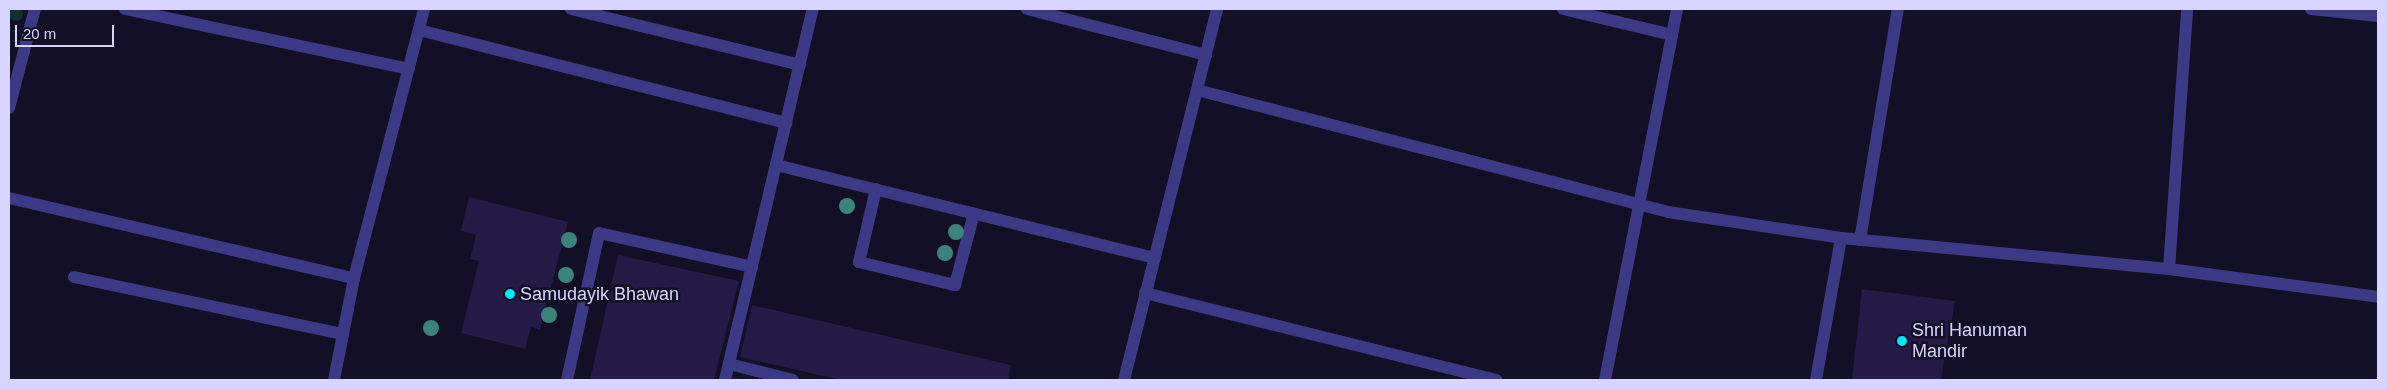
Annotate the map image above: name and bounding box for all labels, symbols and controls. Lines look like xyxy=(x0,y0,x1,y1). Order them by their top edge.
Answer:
scale bar xyxy=(18,15,116,47)
text: 20 m xyxy=(23,25,56,42)
place label: Samudayik Bhawan xyxy=(520,283,679,305)
marker: Samudayik Bhawan xyxy=(504,288,516,300)
place label: Shri Hanuman Mandir xyxy=(1912,320,2027,362)
marker: Shri Hanuman Mandir xyxy=(1896,335,1908,347)

